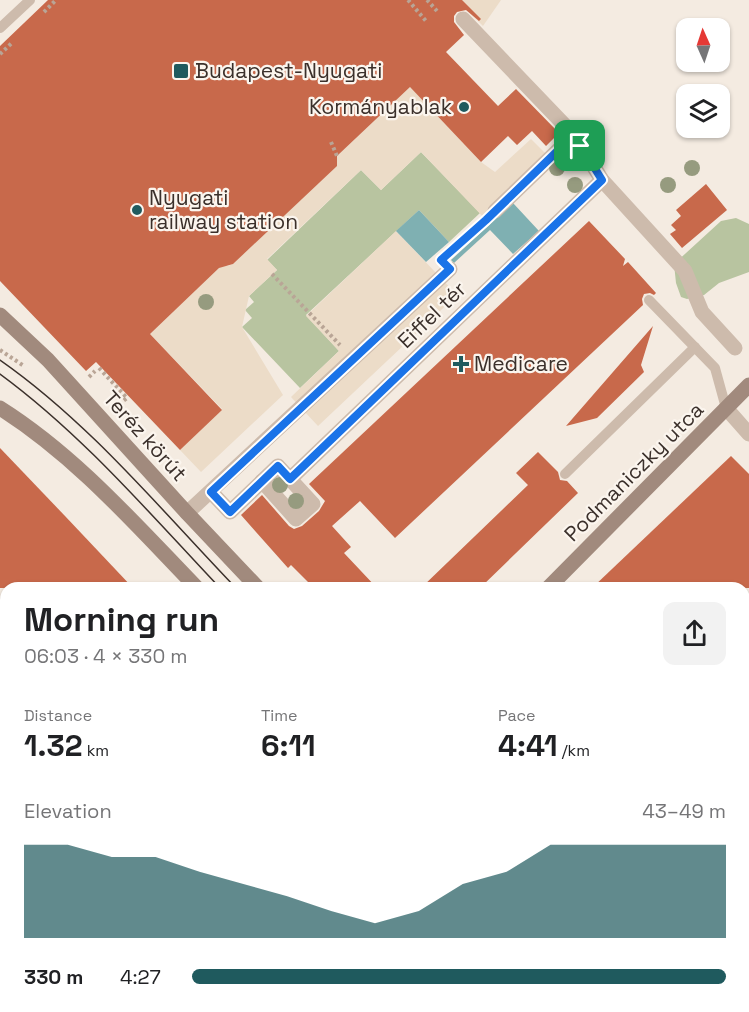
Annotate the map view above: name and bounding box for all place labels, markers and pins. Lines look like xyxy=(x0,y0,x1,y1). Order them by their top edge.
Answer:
place label: Budapest-Nyugati xyxy=(195,57,382,84)
marker: Budapest-Nyugati xyxy=(172,62,190,80)
place label: Kormányablak xyxy=(309,93,452,120)
marker: Kormányablak xyxy=(457,100,471,114)
pin xyxy=(554,120,605,171)
place label: Nyugati railway station xyxy=(149,184,298,235)
marker: Nyugati railway station xyxy=(130,203,144,217)
place label: Medicare xyxy=(474,350,568,377)
marker: Medicare xyxy=(452,355,470,373)

